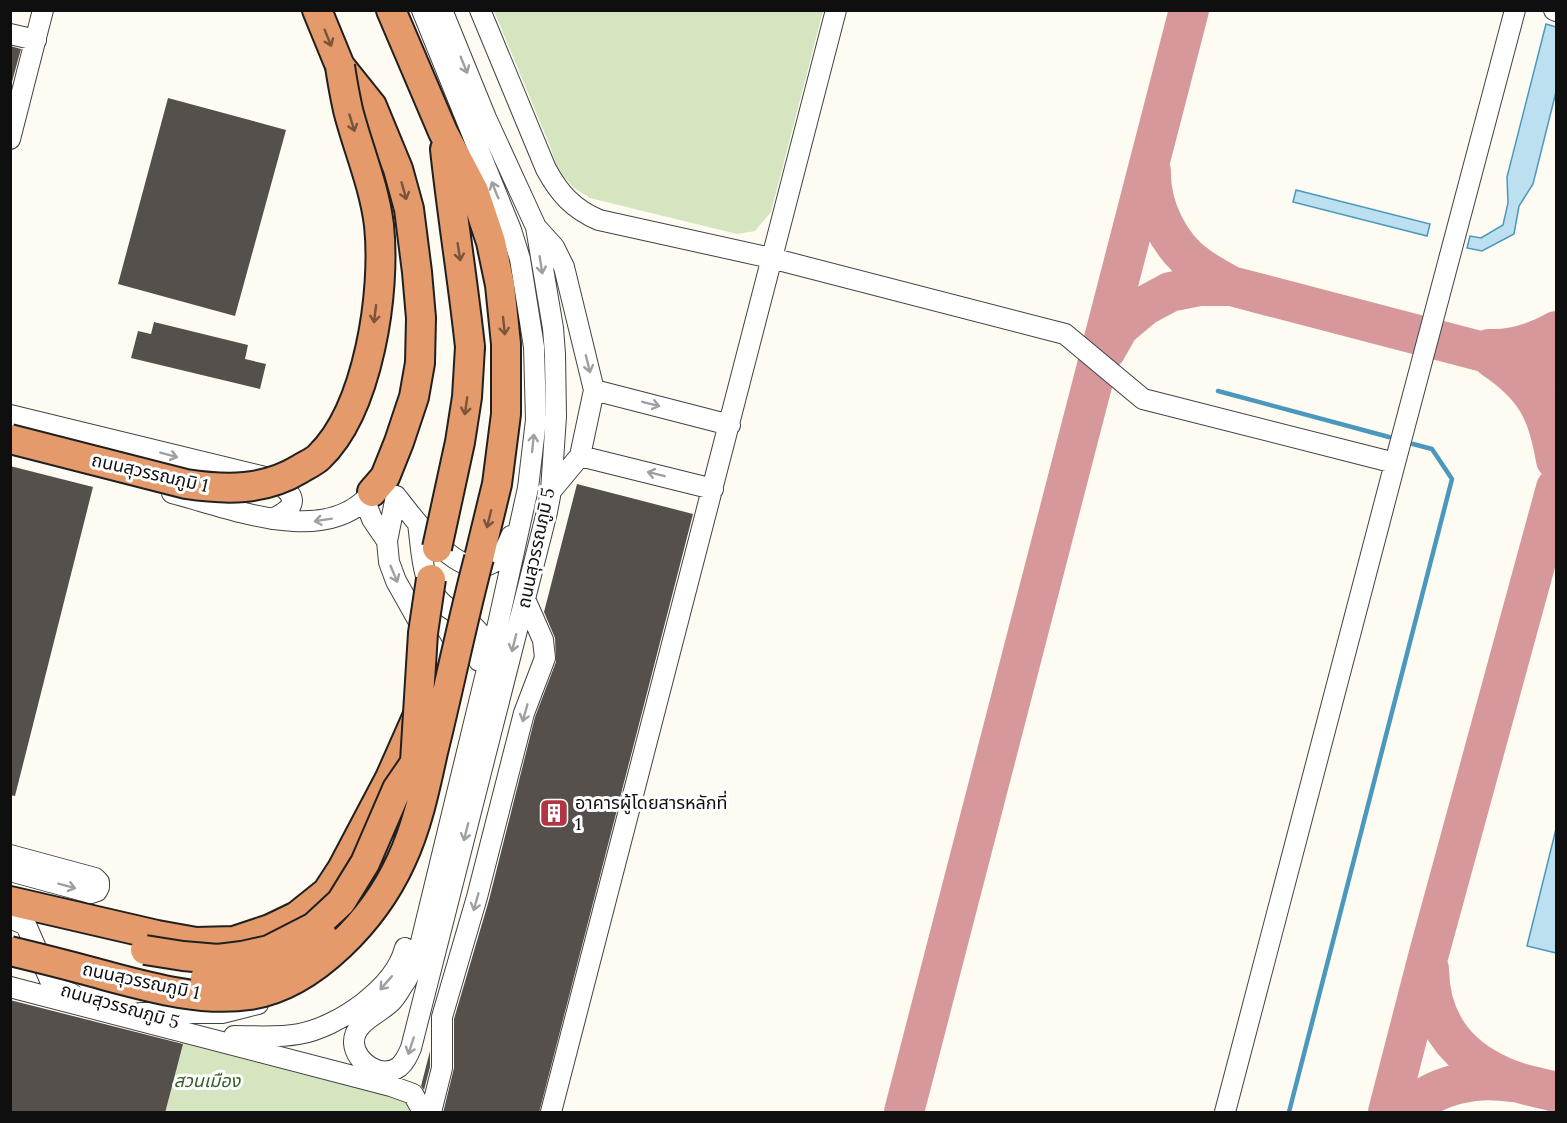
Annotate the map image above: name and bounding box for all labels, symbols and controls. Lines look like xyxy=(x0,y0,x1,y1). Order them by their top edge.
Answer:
one-way arrow xyxy=(323,28,334,47)
one-way arrow xyxy=(459,55,470,73)
one-way arrow xyxy=(347,113,358,132)
one-way arrow xyxy=(399,181,410,200)
one-way arrow xyxy=(489,182,500,200)
one-way arrow xyxy=(453,242,464,262)
one-way arrow xyxy=(536,255,547,275)
one-way arrow xyxy=(370,303,381,323)
one-way arrow xyxy=(499,315,510,335)
one-way arrow xyxy=(582,354,594,373)
one-way arrow xyxy=(460,395,471,415)
one-way arrow xyxy=(641,399,660,411)
one-way arrow xyxy=(528,433,539,453)
street label: ถนนสุวรรณภูมิ 1 xyxy=(89,448,211,498)
one-way arrow xyxy=(159,450,178,461)
one-way arrow xyxy=(647,468,666,480)
street label: ถนนสุวรรณภูมิ 5 xyxy=(512,486,560,610)
one-way arrow xyxy=(482,509,494,528)
one-way arrow xyxy=(314,514,334,525)
one-way arrow xyxy=(389,565,400,583)
one-way arrow xyxy=(508,633,520,652)
one-way arrow xyxy=(519,703,530,722)
place label: อาคารผู้โดยสารหลักที่ 1 xyxy=(575,790,728,835)
building icon: อาคารผู้โดยสารหลักที่ 1 xyxy=(538,797,570,829)
one-way arrow xyxy=(460,823,472,842)
one-way arrow xyxy=(57,881,76,892)
one-way arrow xyxy=(470,892,481,911)
street label: ถนนสุวรรณภูมิ 1 xyxy=(80,957,202,1005)
one-way arrow xyxy=(379,975,393,990)
street label: ถนนสุวรรณภูมิ 5 xyxy=(58,978,182,1034)
one-way arrow xyxy=(404,1036,415,1055)
park label: สวนเมือง xyxy=(174,1069,242,1092)

